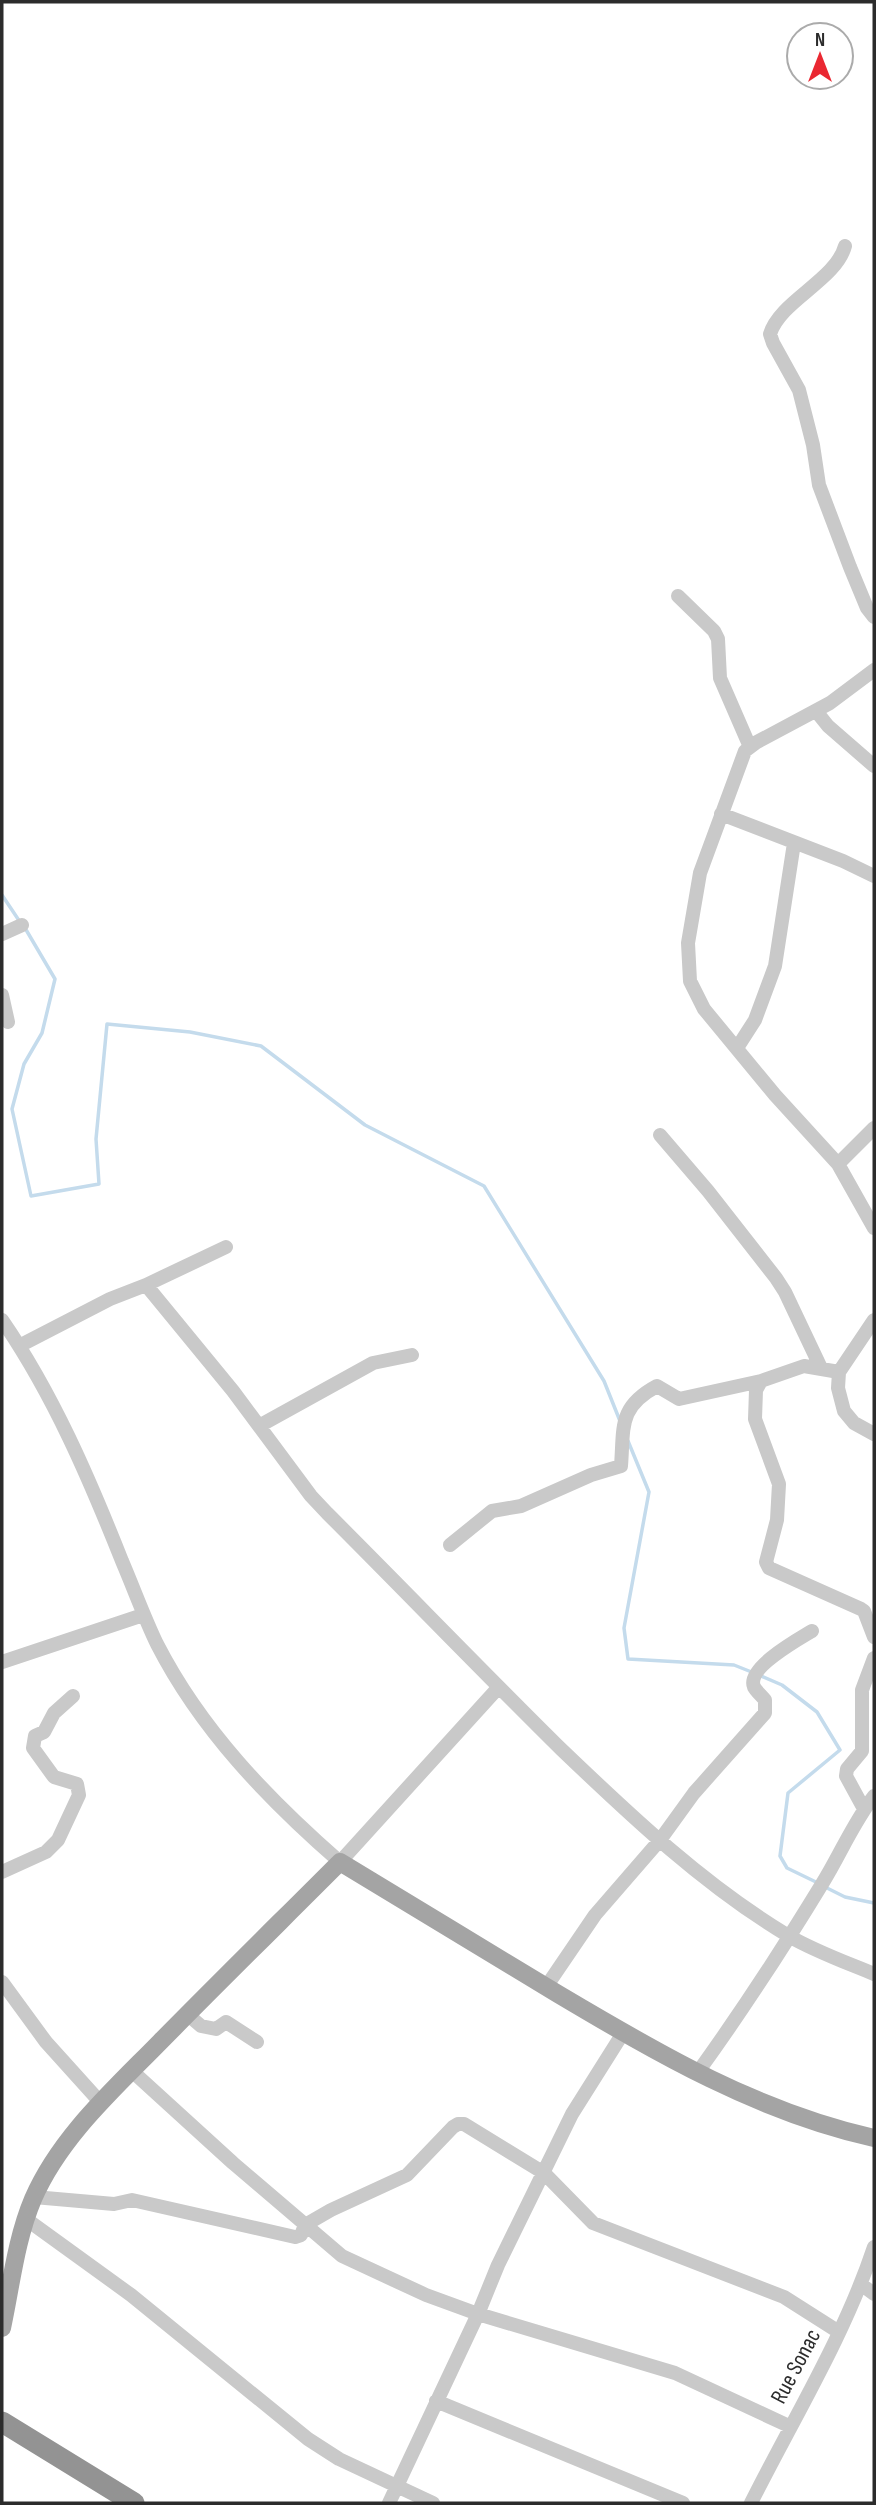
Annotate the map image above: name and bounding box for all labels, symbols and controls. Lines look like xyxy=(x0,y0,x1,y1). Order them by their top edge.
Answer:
north arrow xyxy=(785,21,855,91)
text: N xyxy=(815,29,825,52)
street label: Rue Sonac xyxy=(765,2324,827,2409)

